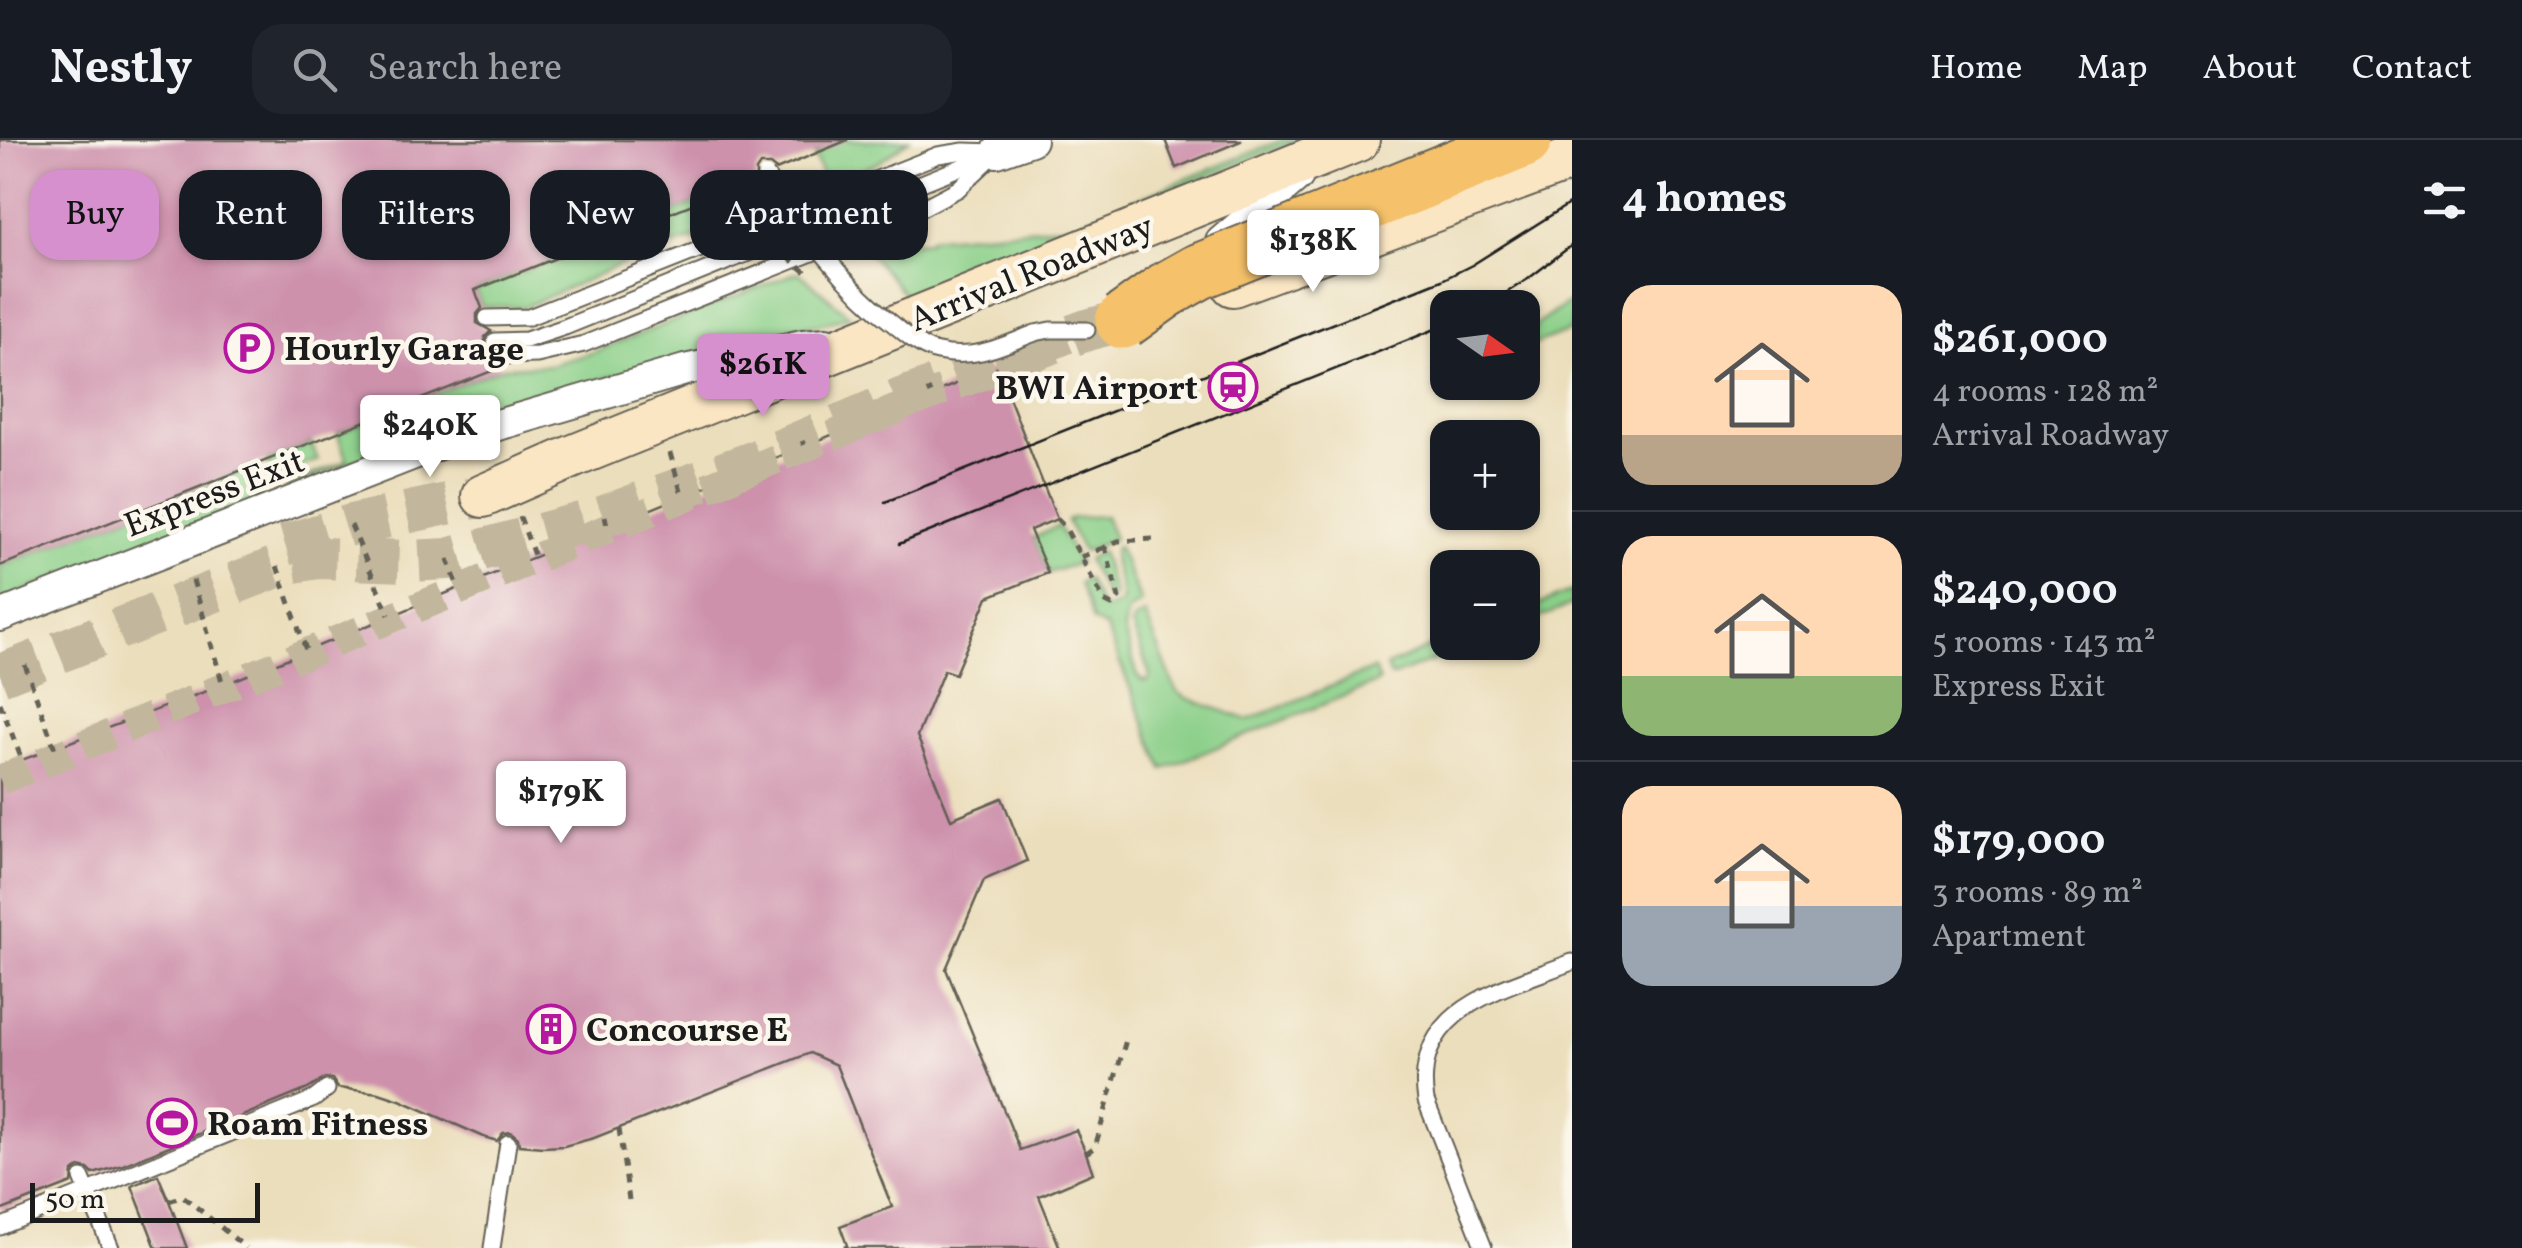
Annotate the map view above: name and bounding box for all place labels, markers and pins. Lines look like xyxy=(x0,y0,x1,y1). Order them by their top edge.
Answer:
pin: $138K xyxy=(1243,210,1383,295)
parking icon: Hourly Garage xyxy=(223,322,275,374)
place label: Hourly Garage xyxy=(284,327,524,375)
pin: $261K xyxy=(693,334,833,419)
station icon: BWI Airport xyxy=(1207,361,1259,413)
place label: BWI Airport xyxy=(995,366,1198,414)
pin: $240K xyxy=(360,395,500,480)
pin: $179K xyxy=(491,761,631,846)
building icon: Concourse E xyxy=(525,1003,577,1055)
place label: Concourse E xyxy=(586,1008,788,1056)
sports icon: Roam Fitness xyxy=(146,1097,198,1149)
place label: Roam Fitness xyxy=(207,1102,429,1150)

